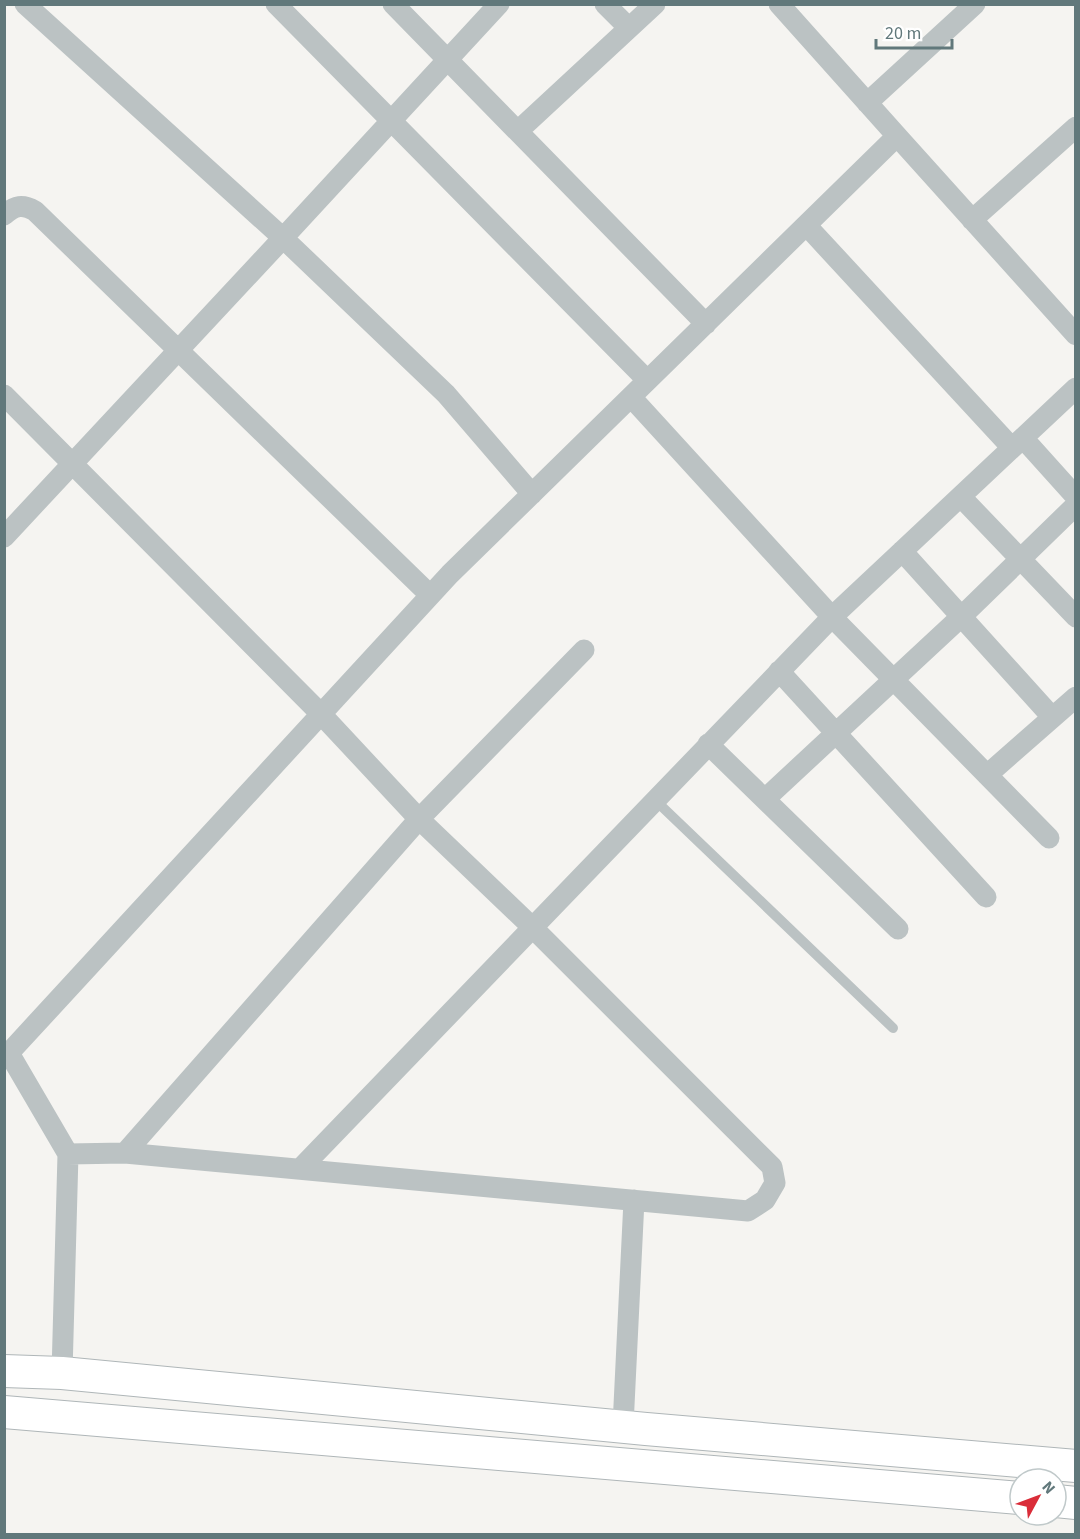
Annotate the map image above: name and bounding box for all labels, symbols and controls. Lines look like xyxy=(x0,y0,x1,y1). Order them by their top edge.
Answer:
scale bar xyxy=(876,12,952,50)
text: 20 m xyxy=(885,21,921,46)
north arrow xyxy=(1008,1467,1068,1527)
text: N xyxy=(1037,1477,1060,1499)

